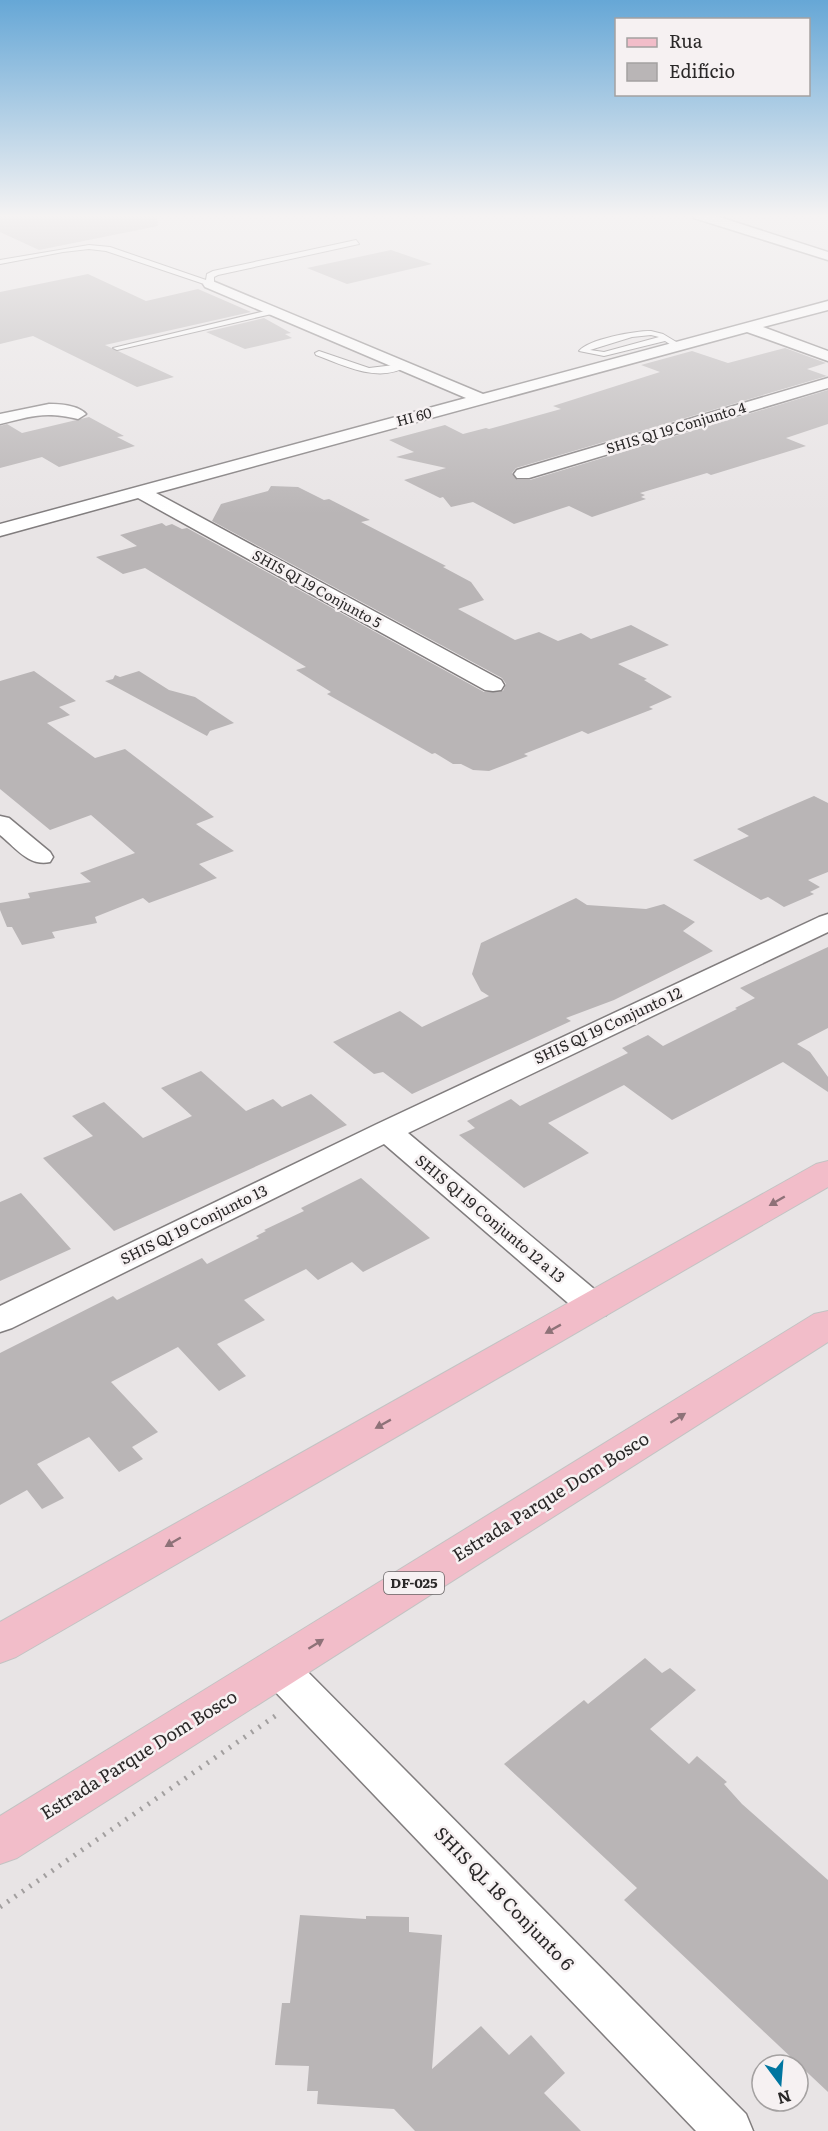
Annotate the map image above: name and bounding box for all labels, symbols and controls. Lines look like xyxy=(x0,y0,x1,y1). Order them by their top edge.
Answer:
legend xyxy=(615,18,810,96)
text: Rua xyxy=(669,27,703,54)
text: Edifício xyxy=(669,57,735,84)
street label: SHIS QI 19 Conjunto 4 xyxy=(603,396,748,458)
street label: HI 60 xyxy=(394,402,434,430)
street label: SHIS QI 19 Conjunto 5 xyxy=(249,544,386,632)
street label: SHIS QI 19 Conjunto 12 xyxy=(530,980,686,1069)
street label: SHIS QI 19 Conjunto 12 a 13 xyxy=(411,1148,571,1287)
street label: SHIS QI 19 Conjunto 13 xyxy=(116,1178,271,1269)
one-way arrow xyxy=(768,1196,785,1206)
one-way arrow xyxy=(545,1324,562,1334)
one-way arrow xyxy=(670,1413,686,1424)
one-way arrow xyxy=(374,1419,391,1429)
street label: Estrada Parque Dom Bosco xyxy=(447,1424,654,1567)
one-way arrow xyxy=(165,1537,181,1548)
road number: DF-025 xyxy=(384,1572,444,1594)
one-way arrow xyxy=(308,1638,324,1649)
street label: Estrada Parque Dom Bosco xyxy=(35,1682,242,1825)
street label: SHIS QL 18 Conjunto 6 xyxy=(429,1820,581,1976)
north arrow xyxy=(750,2053,810,2113)
text: N xyxy=(775,2085,794,2112)

